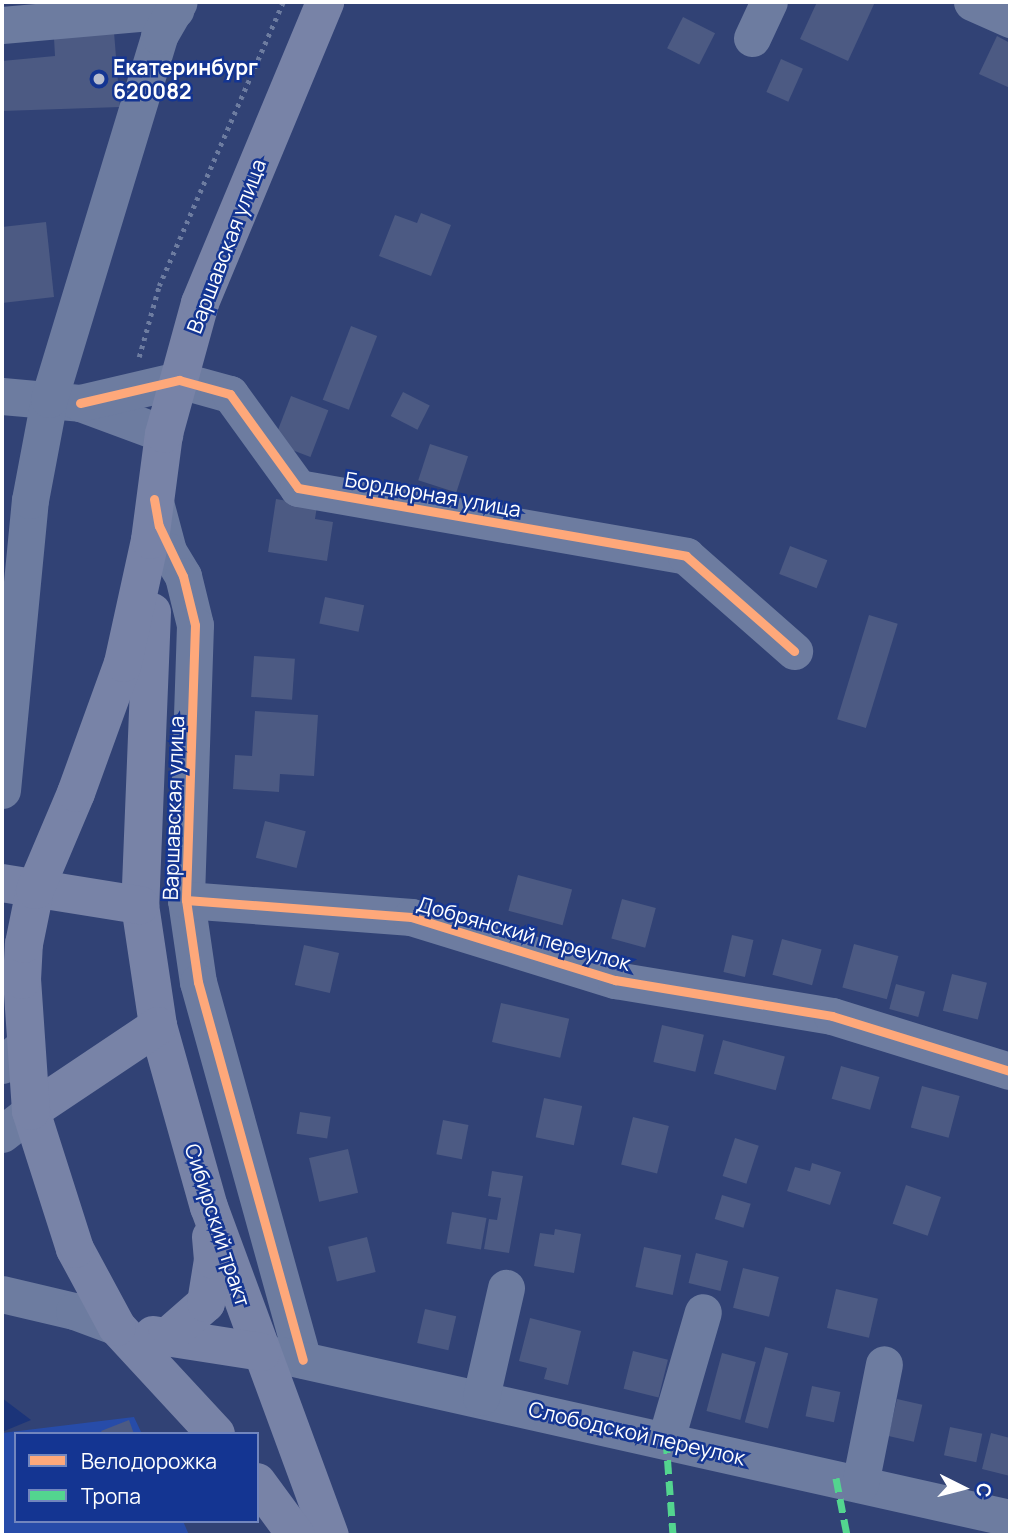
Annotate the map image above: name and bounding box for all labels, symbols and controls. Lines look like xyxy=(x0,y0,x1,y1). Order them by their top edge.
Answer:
place label: Екатеринбург 620082 xyxy=(113,54,258,104)
marker: Екатеринбург 620082 xyxy=(91,71,107,87)
street label: Варшавская улица xyxy=(181,155,271,337)
street label: Бордюрная улица xyxy=(343,466,523,522)
street label: Варшавская улица xyxy=(157,715,189,901)
street label: Добрянский переулок xyxy=(414,890,634,976)
street label: Сибирский тракт xyxy=(180,1140,256,1310)
street label: Слободской переулок xyxy=(526,1396,748,1470)
legend xyxy=(14,1432,259,1523)
text: Велодорожка xyxy=(81,1447,217,1475)
north arrow xyxy=(928,1453,998,1523)
text: Тропа xyxy=(81,1482,141,1510)
text: С xyxy=(970,1482,998,1499)

